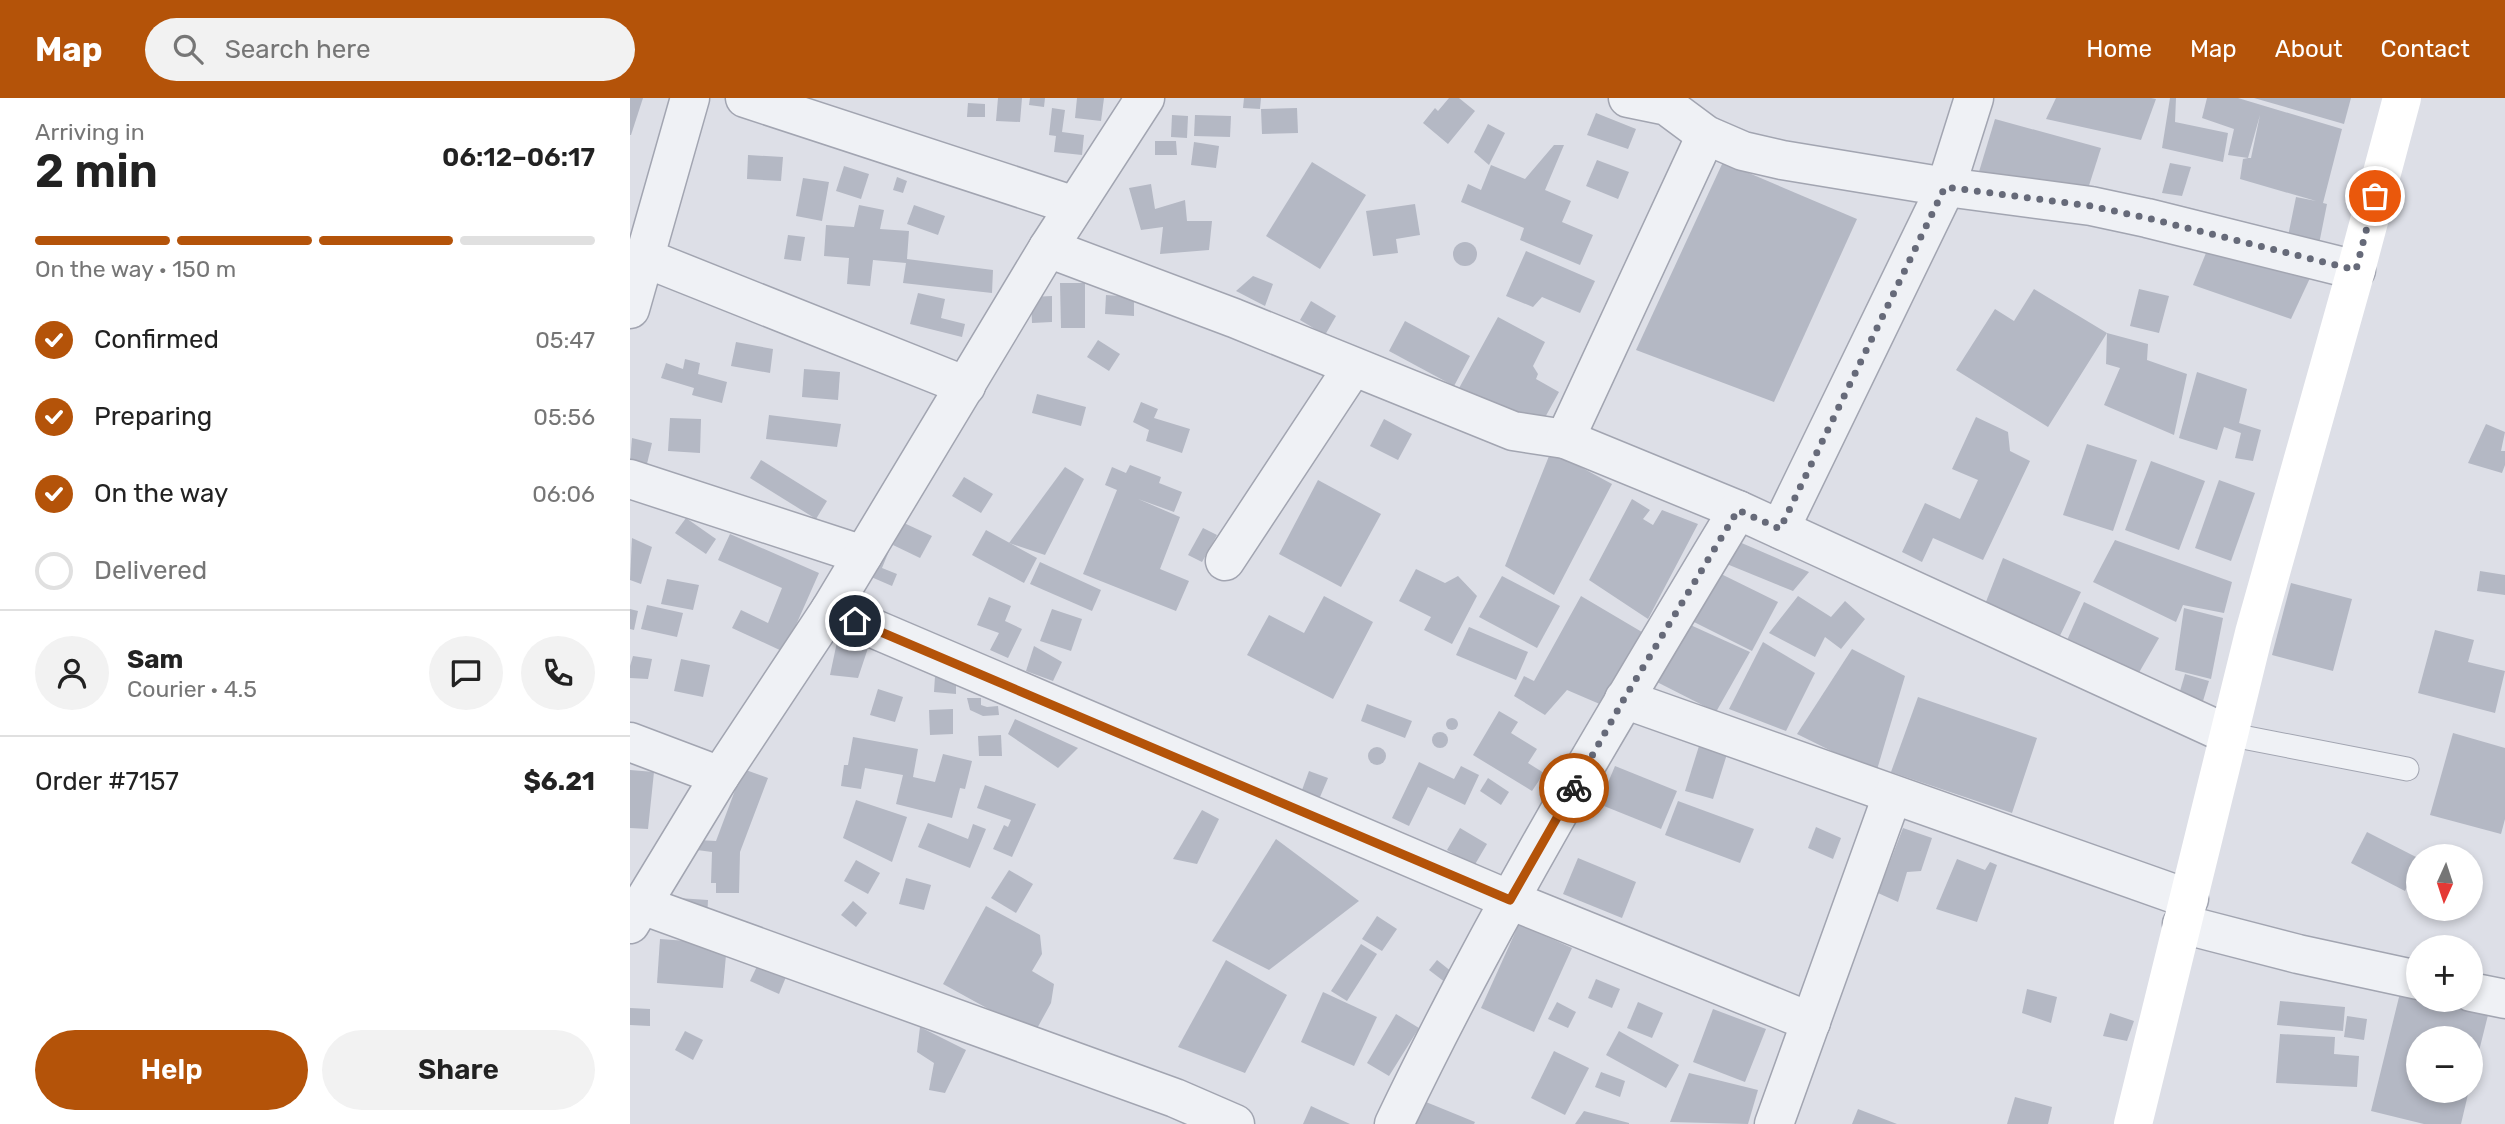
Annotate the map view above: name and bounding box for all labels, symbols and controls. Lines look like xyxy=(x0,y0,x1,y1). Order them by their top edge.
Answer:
search box xyxy=(145,18,635,81)
text: Map xyxy=(35,30,103,69)
icon: search xyxy=(169,30,207,68)
text: Search here xyxy=(225,34,370,65)
text: Home xyxy=(2086,35,2152,63)
text: Map xyxy=(2190,35,2237,63)
text: About xyxy=(2275,35,2343,63)
text: Contact xyxy=(2381,35,2470,63)
text: Arriving in xyxy=(35,118,145,146)
text: 06:12–06:17 xyxy=(442,142,595,173)
text: 2 min xyxy=(35,144,158,199)
pin xyxy=(2345,166,2405,226)
icon: bag xyxy=(2356,177,2394,215)
text: On the way · 150 m xyxy=(35,255,236,283)
icon: check xyxy=(35,321,73,359)
text: Confirmed xyxy=(94,324,219,355)
text: 05:47 xyxy=(535,326,595,354)
icon: check xyxy=(35,398,73,436)
text: Preparing xyxy=(94,401,212,432)
text: 05:56 xyxy=(533,403,595,431)
icon: check xyxy=(35,475,73,513)
text: On the way xyxy=(94,478,228,509)
text: 06:06 xyxy=(532,480,595,508)
text: Delivered xyxy=(94,555,207,586)
pin xyxy=(825,591,885,651)
icon: home xyxy=(836,602,874,640)
button: person xyxy=(35,636,109,710)
button: chat xyxy=(429,636,503,710)
button: phone xyxy=(521,636,595,710)
text: Sam xyxy=(127,644,183,675)
text: Courier · 4.5 xyxy=(127,675,257,703)
courier xyxy=(1539,753,1609,823)
text: Order #7157 xyxy=(35,766,179,797)
text: $6.21 xyxy=(523,766,595,797)
icon: bike xyxy=(1555,769,1593,807)
north arrow xyxy=(2406,844,2483,920)
map controls xyxy=(2406,844,2483,1103)
button: + xyxy=(2406,935,2483,1012)
button: − xyxy=(2406,1026,2483,1103)
button: Help xyxy=(35,1030,308,1110)
button: Share xyxy=(322,1030,595,1110)

